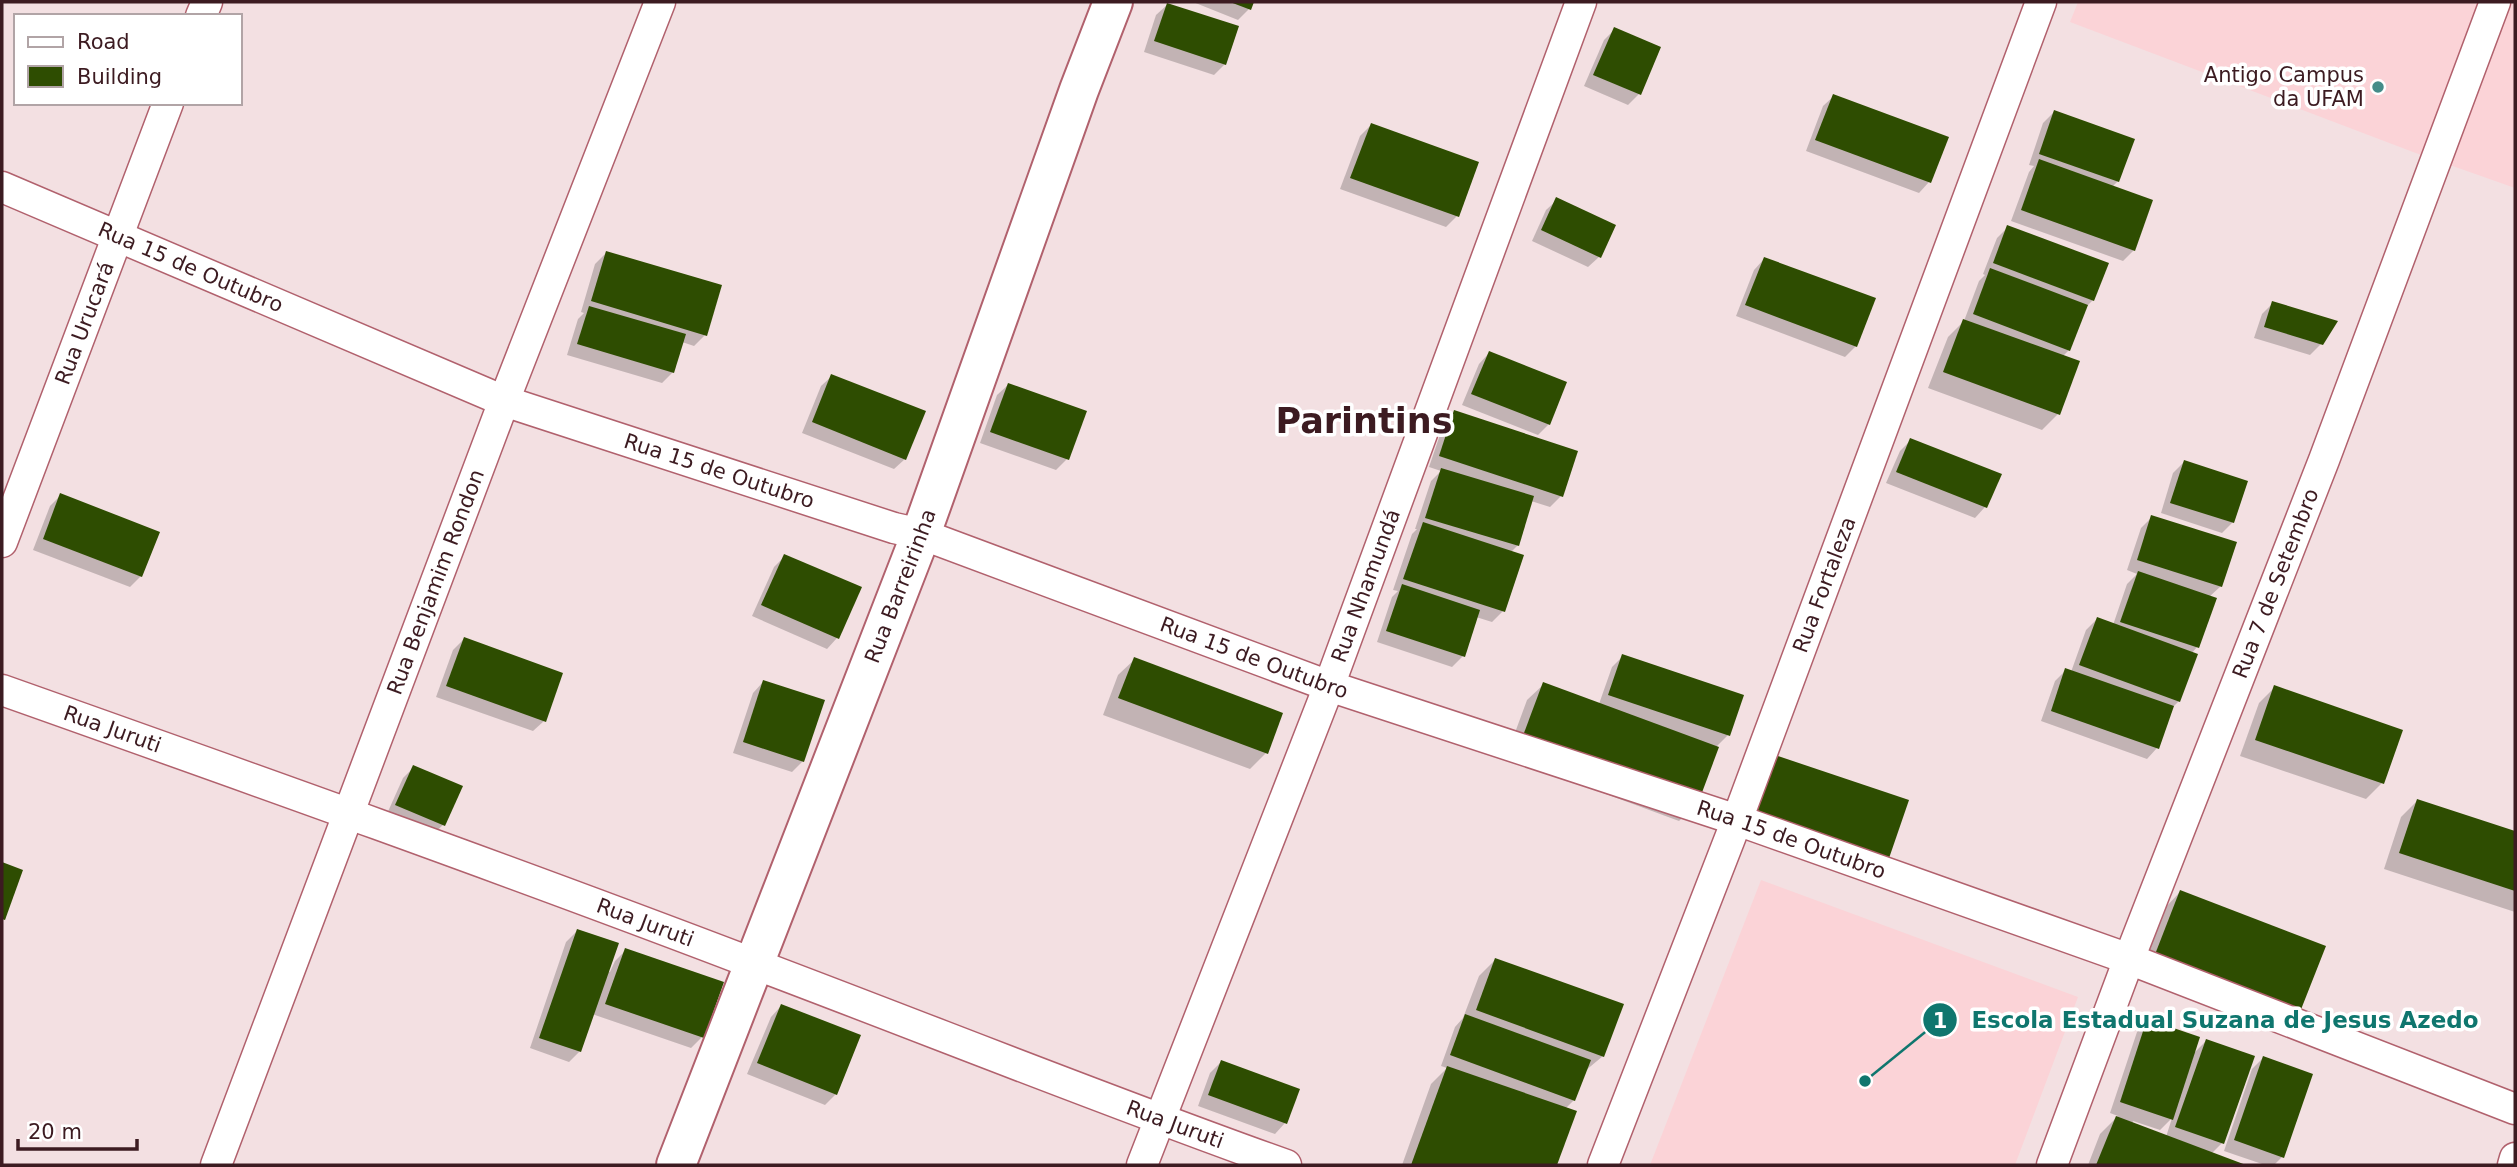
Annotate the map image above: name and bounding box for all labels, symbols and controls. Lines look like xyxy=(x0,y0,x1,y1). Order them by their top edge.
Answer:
legend xyxy=(14,14,242,105)
text: Road xyxy=(77,30,130,54)
place label: Antigo Campus da UFAM xyxy=(2204,63,2364,111)
text: Building xyxy=(77,65,162,89)
marker: Antigo Campus da UFAM xyxy=(2370,79,2386,95)
street label: Rua 15 de Outubro xyxy=(94,217,287,317)
street label: Rua Urucará xyxy=(51,258,119,388)
district label: Parintins xyxy=(1276,401,1452,441)
street label: Rua 15 de Outubro xyxy=(621,429,817,513)
street label: Rua Benjamim Rondon xyxy=(382,466,489,698)
street label: Rua 7 de Setembro xyxy=(2228,485,2324,682)
street label: Rua Barreirinha xyxy=(860,506,941,666)
street label: Rua Nhamundá xyxy=(1327,506,1405,666)
street label: Rua Fortaleza xyxy=(1788,514,1861,656)
street label: Rua 15 de Outubro xyxy=(1157,612,1351,703)
street label: Rua Juruti xyxy=(60,701,164,758)
street label: Rua 15 de Outubro xyxy=(1694,796,1889,884)
street label: Rua Juruti xyxy=(593,894,697,952)
callout: Escola Estadual Suzana de Jesus Azedo xyxy=(1923,998,2493,1042)
text: Escola Estadual Suzana de Jesus Azedo xyxy=(1971,1007,2479,1033)
text: 1 xyxy=(1933,1009,1947,1033)
street label: Rua Juruti xyxy=(1123,1095,1227,1153)
scale bar xyxy=(18,1108,136,1152)
text: 20 m xyxy=(28,1120,82,1144)

